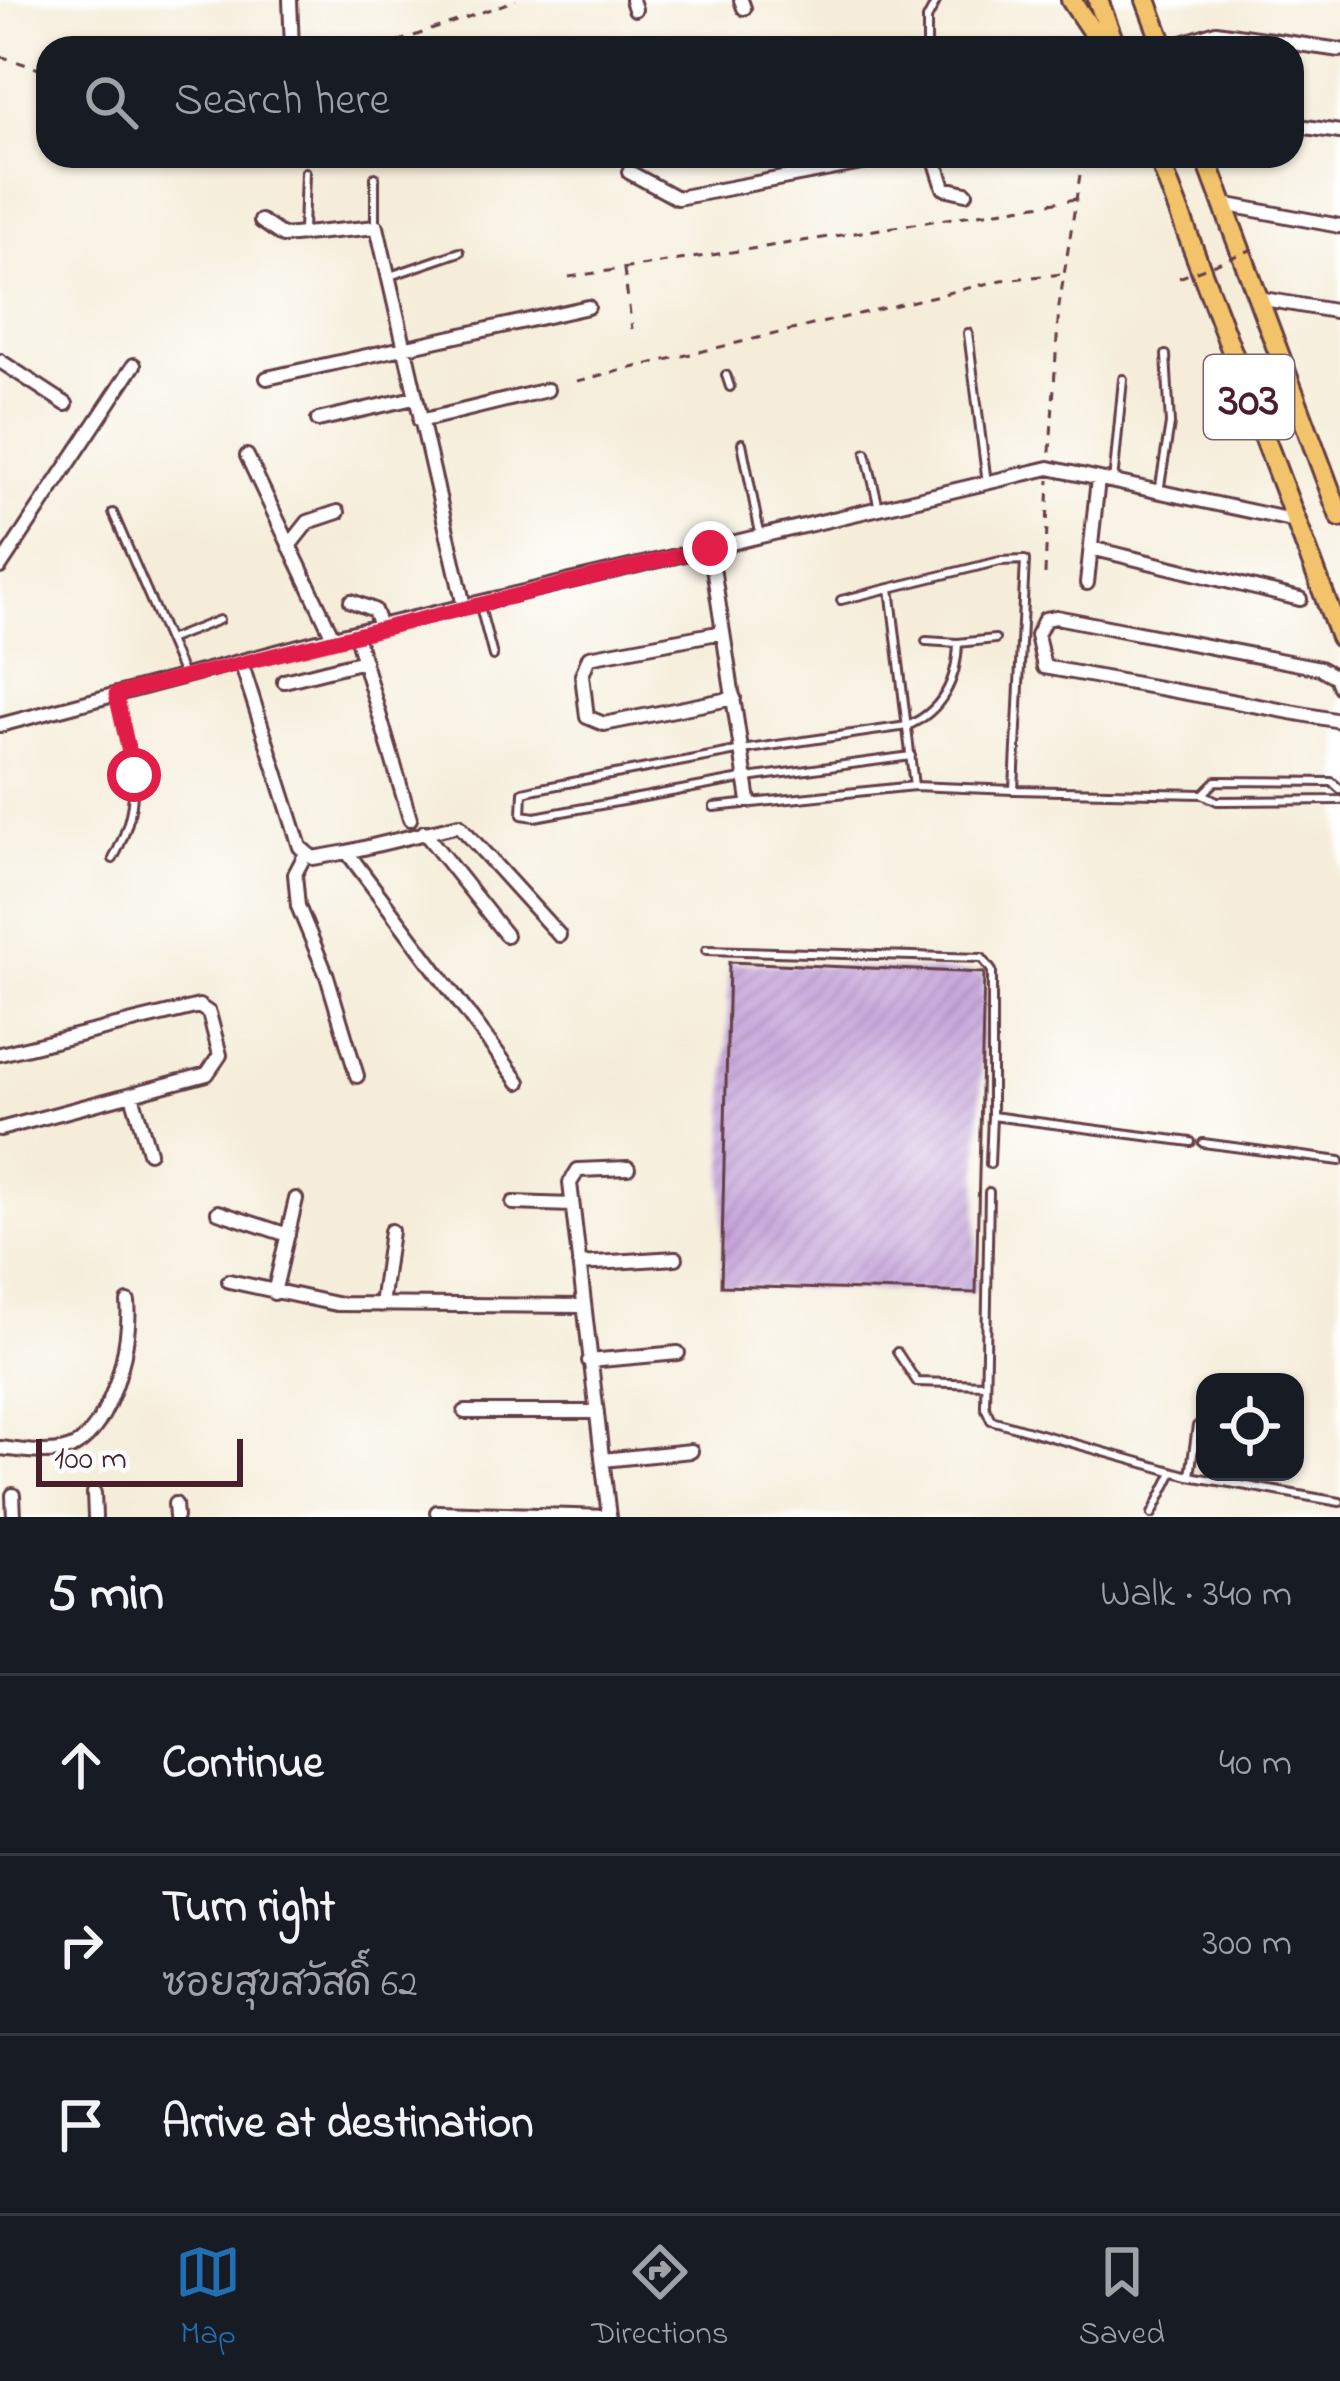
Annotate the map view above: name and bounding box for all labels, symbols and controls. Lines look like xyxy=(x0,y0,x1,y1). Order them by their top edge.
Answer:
search box xyxy=(36,36,1304,168)
icon: search xyxy=(78,69,144,135)
text: Search here xyxy=(174,69,390,135)
road number: 303 xyxy=(1204,355,1294,439)
route end xyxy=(683,521,737,575)
route start xyxy=(107,748,161,802)
map controls xyxy=(1196,1373,1304,1481)
button: locate xyxy=(1196,1373,1304,1481)
scale bar xyxy=(36,1433,243,1486)
text: 100 m xyxy=(54,1436,127,1484)
text: 5 min xyxy=(48,1558,164,1633)
text: Walk · 340 m xyxy=(1100,1567,1292,1624)
icon: ahead xyxy=(48,1732,114,1798)
text: Continue xyxy=(162,1732,323,1798)
text: 40 m xyxy=(1219,1736,1292,1793)
text: Turn right xyxy=(162,1876,335,1942)
icon: right xyxy=(48,1912,114,1978)
text: 300 m xyxy=(1202,1916,1292,1973)
text: ซอยสุขสวัสดิ์ 62 xyxy=(162,1957,418,2014)
icon: arrive xyxy=(48,2092,114,2158)
text: Arrive at destination xyxy=(162,2092,533,2158)
tab: Map xyxy=(175,2239,241,2359)
tab: Directions xyxy=(591,2239,728,2359)
tab: Saved xyxy=(1079,2239,1165,2359)

